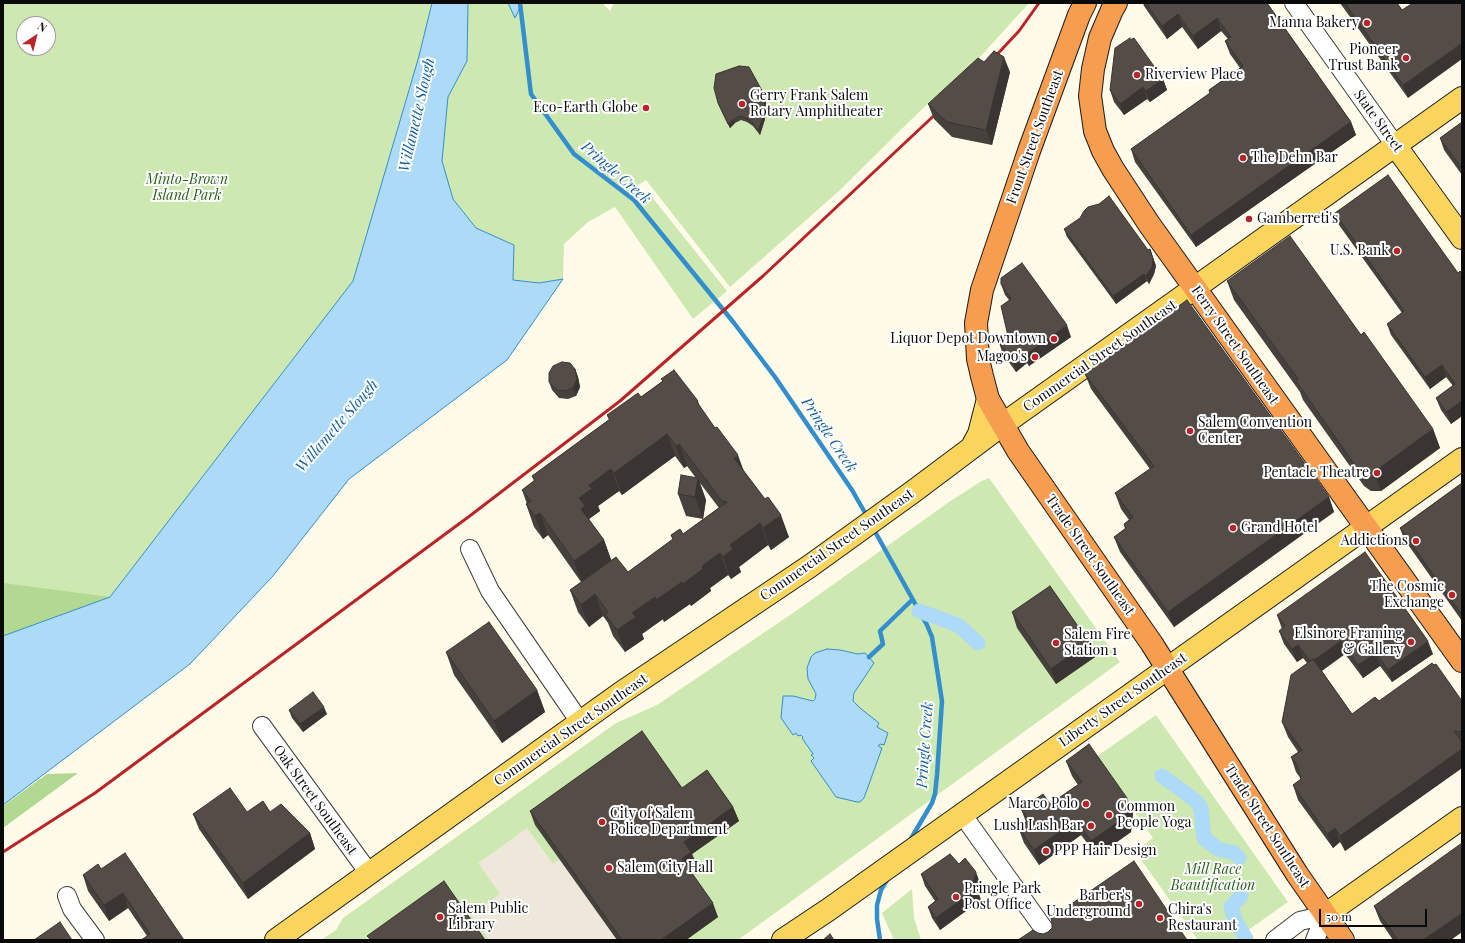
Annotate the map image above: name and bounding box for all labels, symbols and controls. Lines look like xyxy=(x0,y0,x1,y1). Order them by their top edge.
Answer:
place label: Manna Bakery xyxy=(1269,15,1359,31)
north arrow xyxy=(16,16,56,56)
text: N xyxy=(35,18,50,35)
marker: Manna Bakery xyxy=(1362,18,1372,28)
place label: Pioneer Trust Bank xyxy=(1328,42,1398,74)
marker: Pioneer Trust Bank xyxy=(1401,53,1411,63)
water label: Willamette Slough xyxy=(395,56,439,174)
place label: Riverview Place xyxy=(1145,67,1243,83)
street label: Front Street Southeast xyxy=(1003,68,1067,206)
marker: Riverview Place xyxy=(1132,70,1142,80)
street label: State Street xyxy=(1350,87,1406,155)
place label: Gerry Frank Salem Rotary Amphitheater xyxy=(750,88,883,120)
marker: Gerry Frank Salem Rotary Amphitheater xyxy=(737,99,747,109)
place label: Eco-Earth Globe xyxy=(533,100,638,116)
marker: Eco-Earth Globe xyxy=(641,103,651,113)
water label: Pringle Creek xyxy=(578,138,654,208)
place label: The Dehn Bar xyxy=(1251,150,1338,166)
marker: The Dehn Bar xyxy=(1238,153,1248,163)
park label: Minto-Brown Island Park xyxy=(146,172,228,204)
place label: Gamberreti's xyxy=(1257,211,1338,227)
marker: Gamberreti's xyxy=(1244,214,1254,224)
place label: U.S. Bank xyxy=(1330,243,1389,259)
marker: U.S. Bank xyxy=(1392,246,1402,256)
street label: Ferry Street Southeast xyxy=(1188,283,1282,407)
street label: Commercial Street Southeast xyxy=(1020,297,1180,415)
place label: Liquor Depot Downtown xyxy=(890,331,1046,347)
marker: Liquor Depot Downtown xyxy=(1049,334,1059,344)
place label: Magoo's xyxy=(977,349,1027,365)
marker: Magoo's xyxy=(1030,352,1040,362)
water label: Willamette Slough xyxy=(292,376,382,476)
water label: Pringle Creek xyxy=(797,394,861,476)
place label: Salem Convention Center xyxy=(1198,415,1312,448)
marker: Salem Convention Center xyxy=(1185,426,1195,436)
place label: Pentacle Theatre xyxy=(1263,465,1369,481)
marker: Pentacle Theatre xyxy=(1372,468,1382,478)
street label: Commercial Street Southeast xyxy=(757,486,917,604)
street label: Trade Street Southeast xyxy=(1042,491,1138,619)
place label: Grand Hotel xyxy=(1241,520,1318,536)
marker: Grand Hotel xyxy=(1228,523,1238,533)
place label: Addictions xyxy=(1341,533,1408,549)
marker: Addictions xyxy=(1411,536,1421,546)
place label: The Cosmic Exchange xyxy=(1370,579,1444,612)
marker: The Cosmic Exchange xyxy=(1447,590,1457,600)
place label: Elsinore Framing & Gallery xyxy=(1294,626,1403,658)
place label: Salem Fire Station 1 xyxy=(1064,627,1130,660)
marker: Elsinore Framing & Gallery xyxy=(1406,637,1416,647)
marker: Salem Fire Station 1 xyxy=(1051,638,1061,648)
street label: Liberty Street Southeast xyxy=(1056,650,1190,750)
street label: Commercial Street Southeast xyxy=(491,671,651,789)
water label: Pringle Creek xyxy=(913,701,937,789)
street label: Oak Street Southeast xyxy=(270,742,360,858)
street label: Trade Street Southeast xyxy=(1221,761,1313,891)
place label: Marco Polo xyxy=(1008,796,1078,812)
marker: Marco Polo xyxy=(1081,799,1091,809)
place label: Common People Yoga xyxy=(1117,799,1192,832)
place label: City of Salem Police Department xyxy=(610,806,727,838)
marker: Common People Yoga xyxy=(1104,810,1114,820)
marker: City of Salem Police Department xyxy=(597,817,607,827)
place label: Lush Lash Bar xyxy=(994,818,1083,834)
marker: Lush Lash Bar xyxy=(1086,821,1096,831)
place label: PPP Hair Design xyxy=(1054,843,1157,859)
marker: PPP Hair Design xyxy=(1041,846,1051,856)
place label: Salem City Hall xyxy=(617,860,713,876)
park label: Mill Race Beautification xyxy=(1171,862,1255,894)
marker: Salem City Hall xyxy=(604,863,614,873)
place label: Pringle Park Post Office xyxy=(964,881,1041,914)
place label: Barber's Underground xyxy=(1046,888,1131,920)
marker: Pringle Park Post Office xyxy=(951,892,961,902)
marker: Barber's Underground xyxy=(1134,899,1144,909)
place label: Salem Public Library xyxy=(448,901,528,934)
scale bar xyxy=(1321,901,1429,927)
place label: Chira's Restaurant xyxy=(1168,902,1237,934)
text: 50 m xyxy=(1326,908,1352,924)
marker: Salem Public Library xyxy=(435,912,445,922)
marker: Chira's Restaurant xyxy=(1155,913,1165,923)

